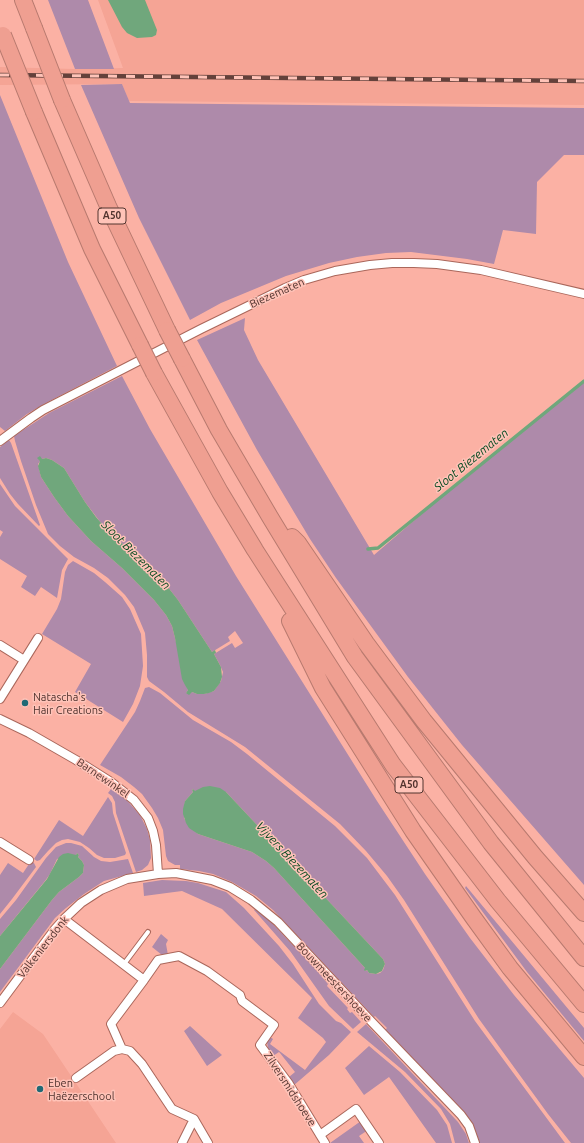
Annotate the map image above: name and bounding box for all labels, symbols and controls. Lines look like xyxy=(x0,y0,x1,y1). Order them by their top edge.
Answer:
road number: A50 xyxy=(98,208,126,224)
street label: Biezematen xyxy=(248,275,306,311)
water label: Sloot Biezematen xyxy=(431,426,511,494)
water label: Sloot Biezematen xyxy=(99,518,173,592)
place label: Natascha's Hair Creations xyxy=(33,690,103,716)
marker: Natascha's Hair Creations xyxy=(20,698,30,708)
street label: Barnewinkel xyxy=(74,755,132,801)
road number: A50 xyxy=(395,777,423,793)
water label: Vijvers Biezematen xyxy=(253,819,331,901)
street label: Valkeniersdonk xyxy=(15,913,71,981)
street label: Bouwmeestershoeve xyxy=(294,939,374,1025)
street label: Zilversmidshoeve xyxy=(261,1049,319,1129)
place label: Eben Haëzerschool xyxy=(48,1076,115,1102)
marker: Eben Haëzerschool xyxy=(35,1084,45,1094)

